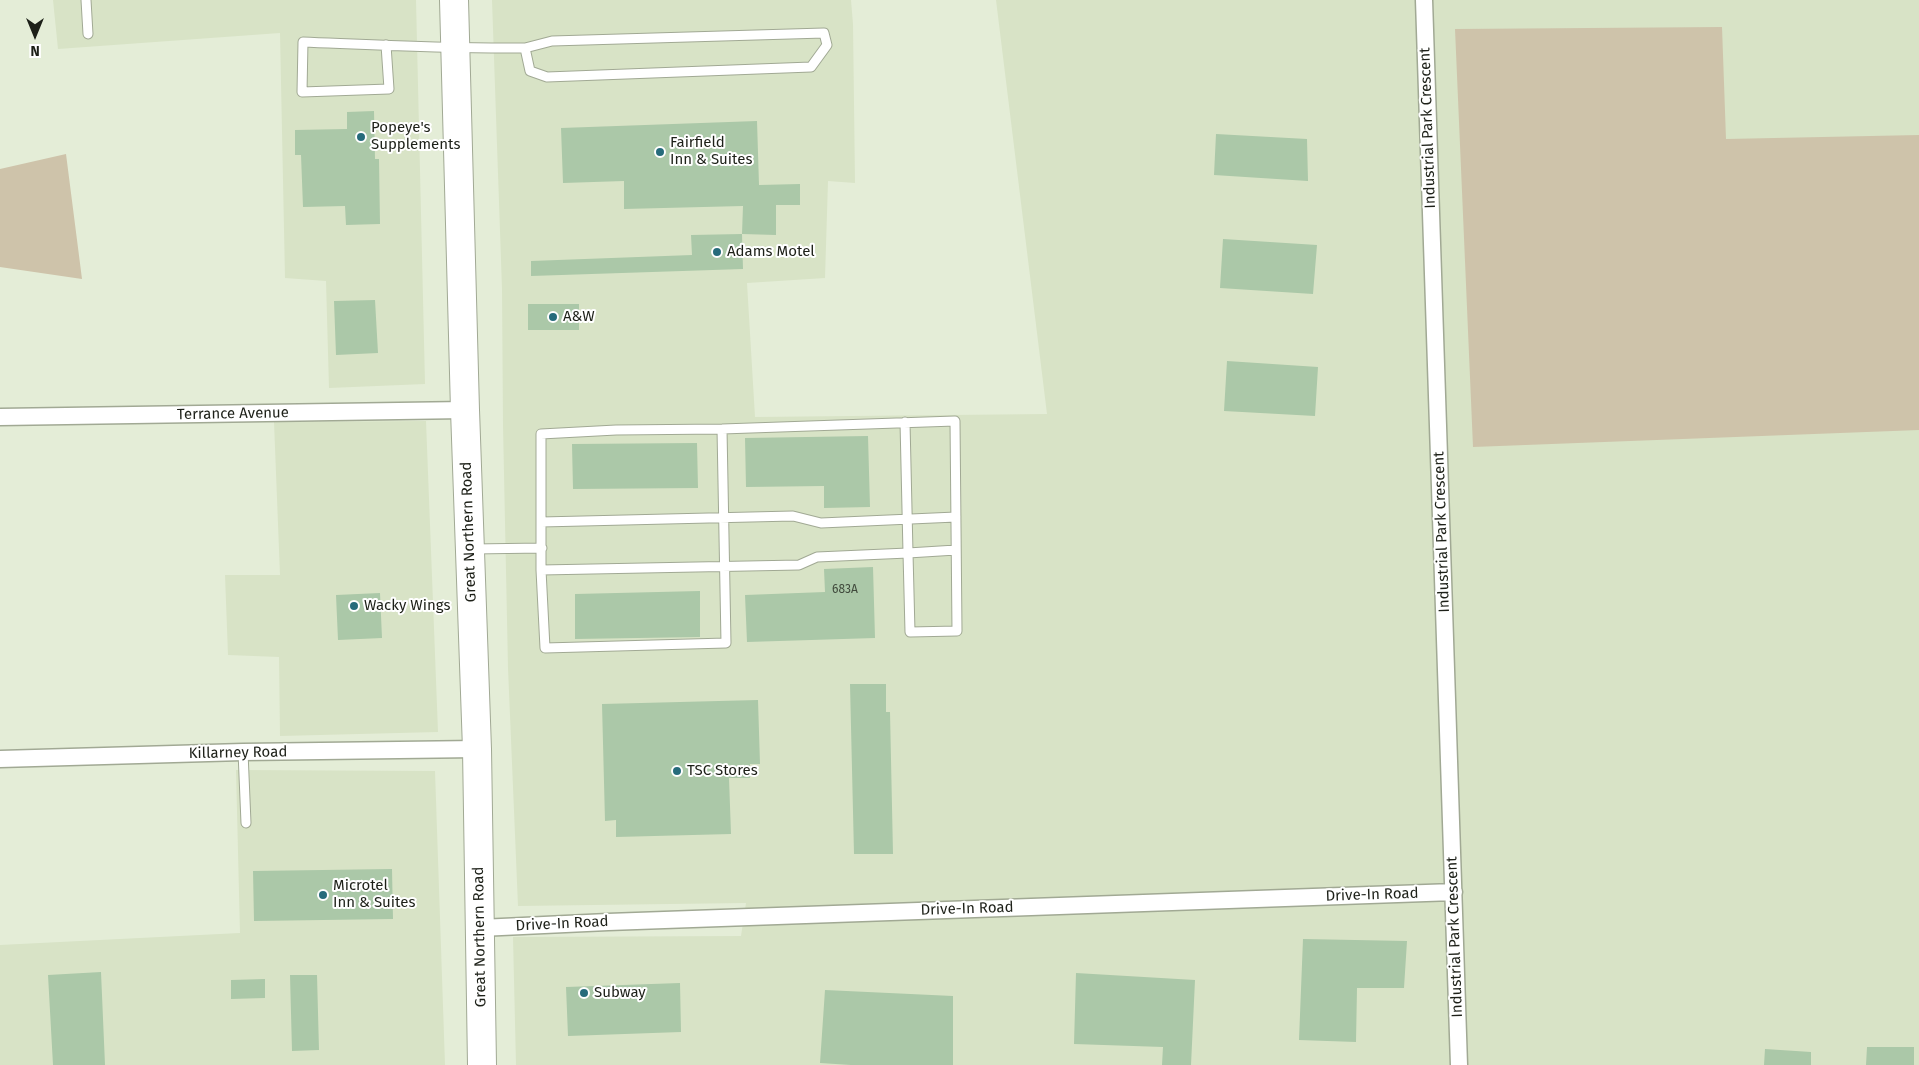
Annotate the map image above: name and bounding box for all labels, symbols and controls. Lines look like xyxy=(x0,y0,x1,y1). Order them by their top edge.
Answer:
north arrow xyxy=(10,10,60,60)
text: N xyxy=(30,42,40,59)
street label: Industrial Park Crescent xyxy=(1416,47,1440,209)
place label: Popeye's Supplements xyxy=(371,119,460,154)
marker: Popeye's Supplements xyxy=(355,131,367,143)
place label: Fairfield Inn & Suites xyxy=(670,134,752,169)
marker: Fairfield Inn & Suites xyxy=(654,146,666,158)
place label: Adams Motel xyxy=(727,243,815,261)
marker: Adams Motel xyxy=(711,246,723,258)
place label: A&W xyxy=(563,308,595,326)
marker: A&W xyxy=(547,311,559,323)
street label: Terrance Avenue xyxy=(177,404,289,424)
street label: Industrial Park Crescent xyxy=(1430,451,1454,613)
street label: Great Northern Road xyxy=(458,461,480,603)
house number: 683A xyxy=(832,583,858,597)
place label: Wacky Wings xyxy=(364,597,450,615)
marker: Wacky Wings xyxy=(348,600,360,612)
street label: Killarney Road xyxy=(189,743,287,763)
place label: TSC Stores xyxy=(687,762,758,780)
marker: TSC Stores xyxy=(671,765,683,777)
street label: Industrial Park Crescent xyxy=(1443,856,1467,1018)
street label: Great Northern Road xyxy=(470,867,490,1007)
place label: Microtel Inn & Suites xyxy=(333,877,415,912)
street label: Drive-In Road xyxy=(1325,884,1419,906)
marker: Microtel Inn & Suites xyxy=(317,889,329,901)
street label: Drive-In Road xyxy=(920,898,1014,920)
street label: Drive-In Road xyxy=(515,913,609,935)
place label: Subway xyxy=(594,984,646,1002)
marker: Subway xyxy=(578,987,590,999)

